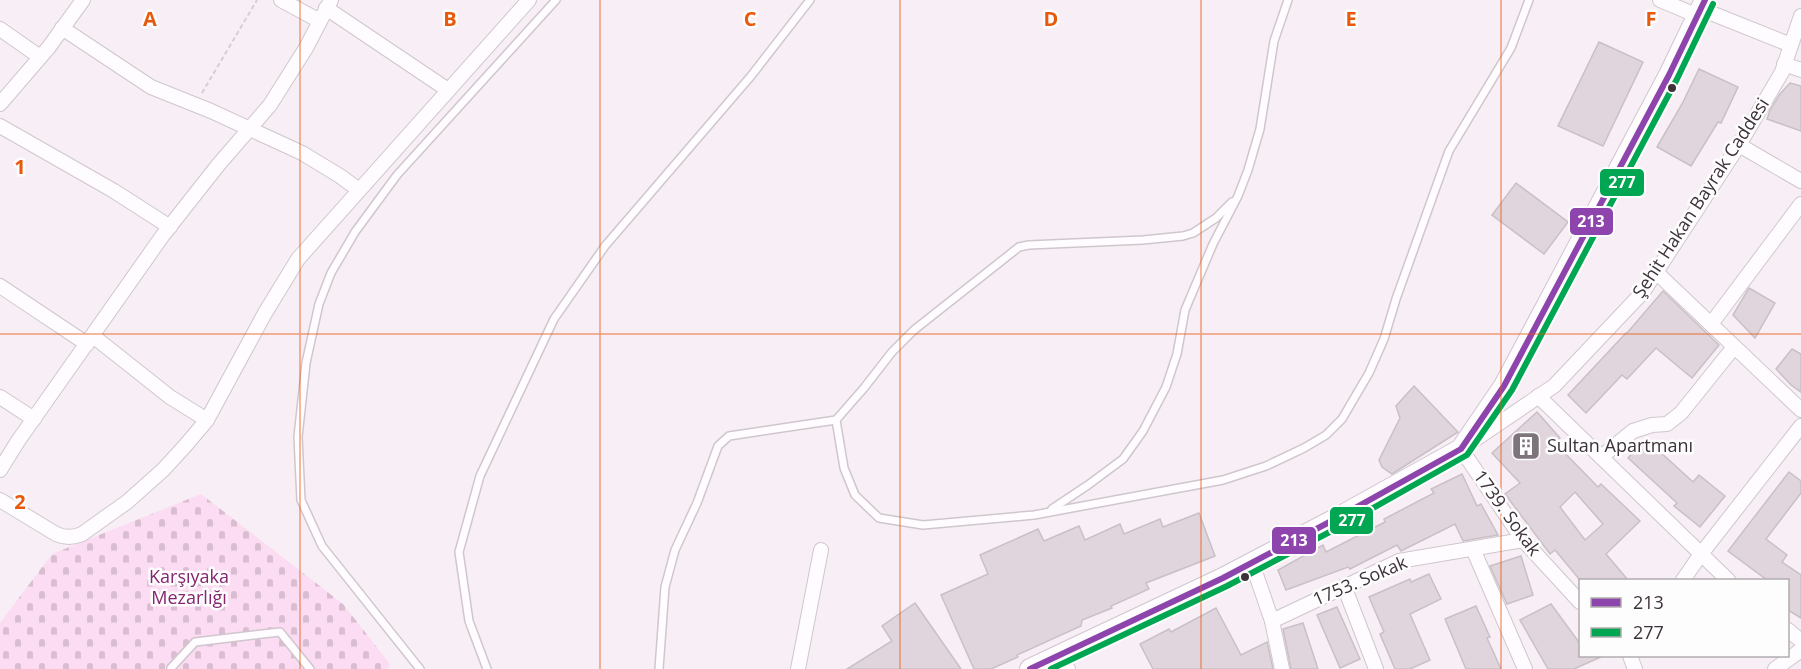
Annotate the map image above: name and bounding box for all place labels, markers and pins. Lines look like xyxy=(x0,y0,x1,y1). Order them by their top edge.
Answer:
unlabelled marker xyxy=(1666,82,1678,94)
building icon: Sultan Apartmanı xyxy=(1510,430,1542,462)
place label: Sultan Apartmanı xyxy=(1547,433,1693,457)
unlabelled marker xyxy=(1239,571,1251,583)

